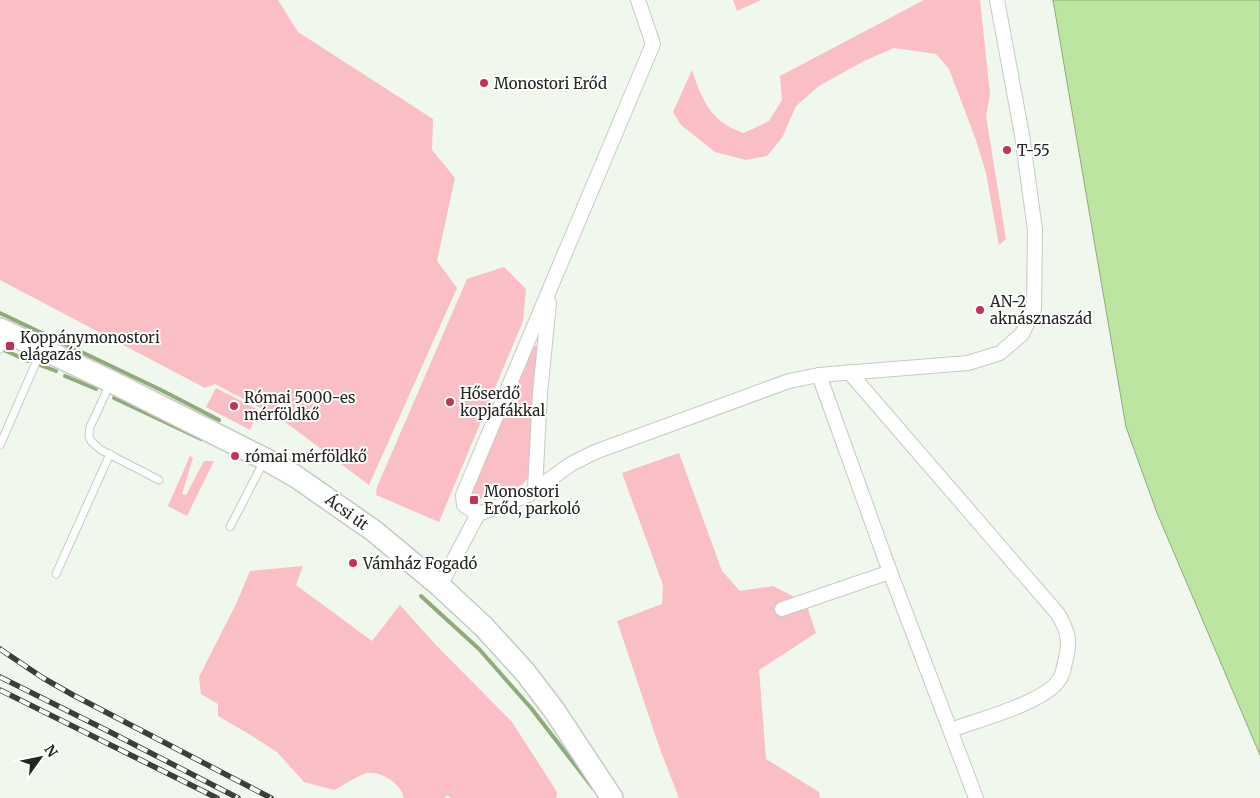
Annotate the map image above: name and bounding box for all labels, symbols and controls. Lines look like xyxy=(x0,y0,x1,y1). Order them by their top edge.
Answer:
place label: Monostori Erőd xyxy=(494,74,607,93)
marker: Monostori Erőd xyxy=(478,77,490,89)
place label: T-55 xyxy=(1017,141,1050,160)
marker: T-55 xyxy=(1001,144,1013,156)
place label: AN-2 aknásznaszád xyxy=(989,292,1092,328)
marker: AN-2 aknásznaszád xyxy=(974,304,986,316)
place label: Koppánymonostori elágazás xyxy=(20,328,160,364)
marker: Koppánymonostori elágazás xyxy=(4,340,16,352)
place label: Hőserdő kopjafákkal xyxy=(460,384,546,420)
place label: Római 5000-es mérföldkő xyxy=(244,388,355,424)
marker: Hőserdő kopjafákkal xyxy=(444,396,456,408)
marker: Római 5000-es mérföldkő xyxy=(228,400,240,412)
place label: római mérföldkő xyxy=(245,447,367,466)
marker: római mérföldkő xyxy=(229,450,241,462)
place label: Monostori Erőd, parkoló xyxy=(484,482,581,518)
street label: Ácsi út xyxy=(321,489,373,534)
marker: Monostori Erőd, parkoló xyxy=(468,494,480,506)
place label: Vámház Fogadó xyxy=(362,554,478,573)
marker: Vámház Fogadó xyxy=(347,557,359,569)
north arrow xyxy=(15,733,65,783)
text: N xyxy=(40,741,61,760)

